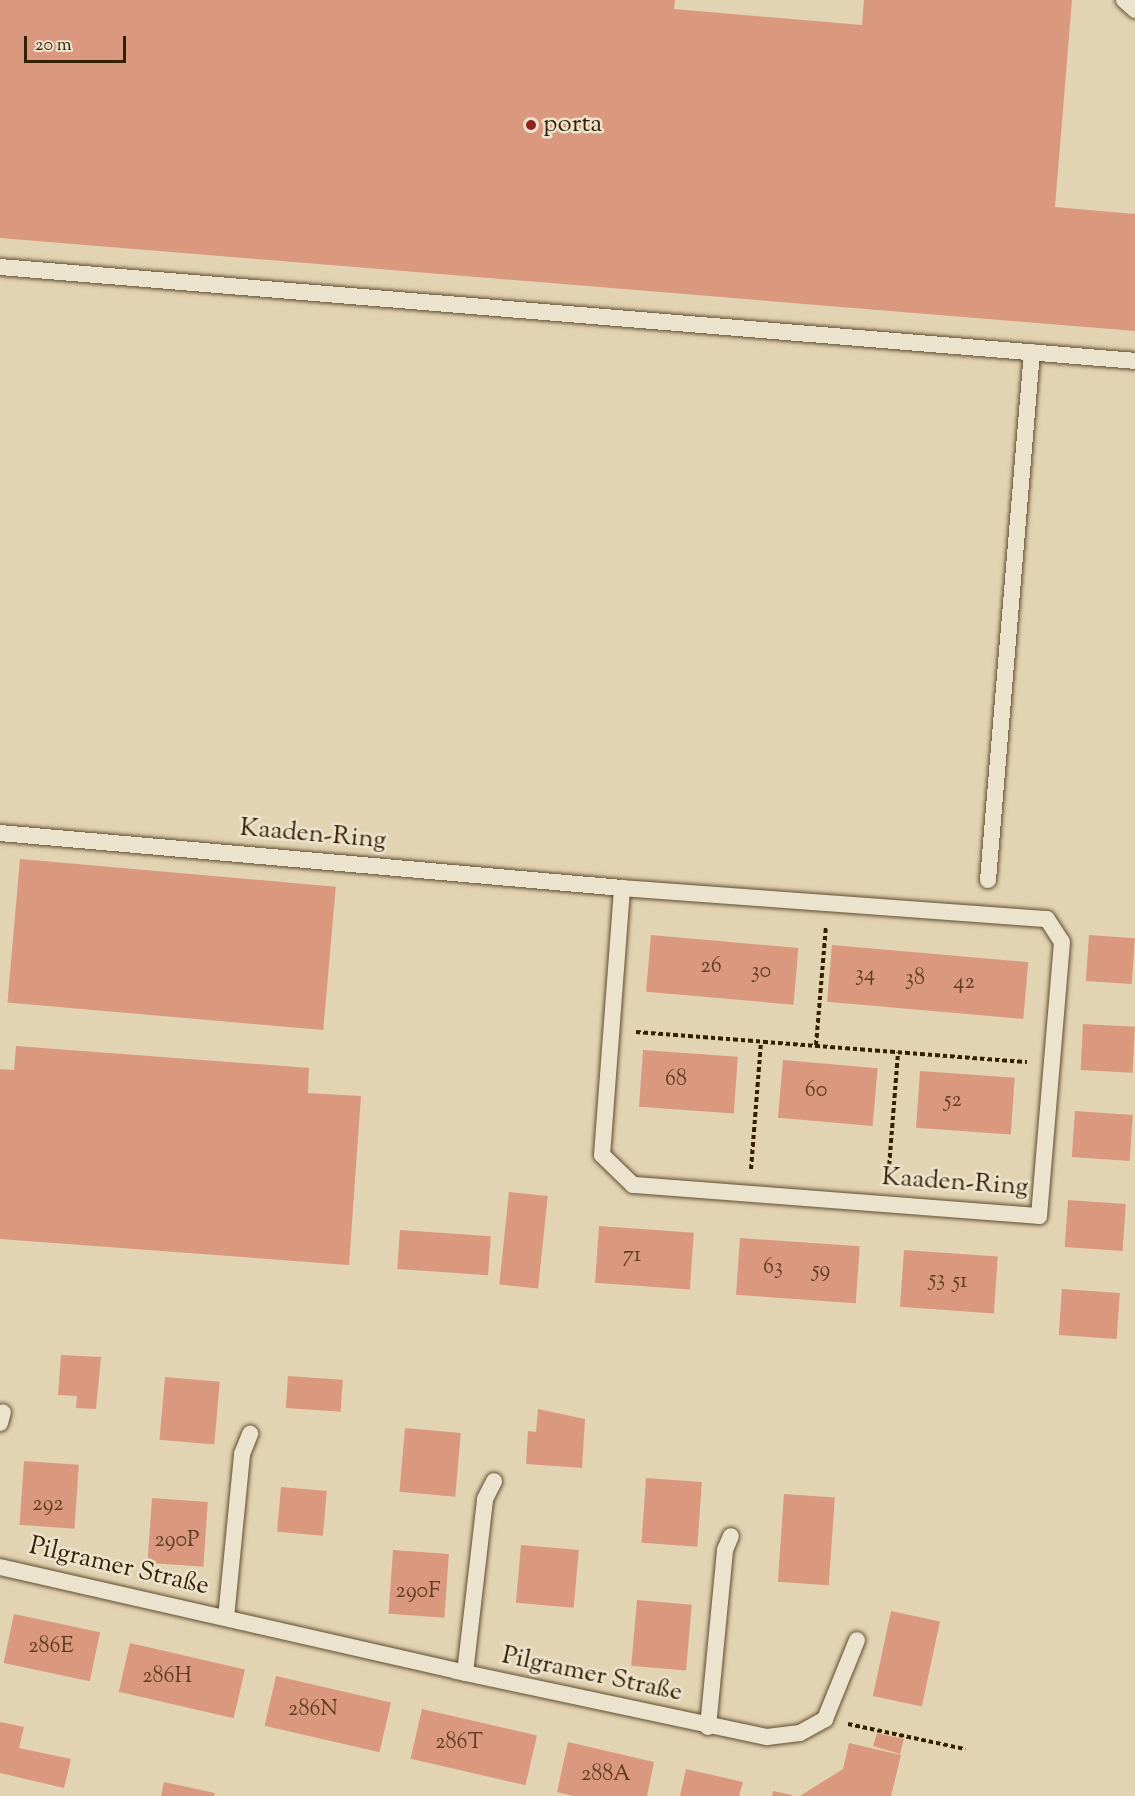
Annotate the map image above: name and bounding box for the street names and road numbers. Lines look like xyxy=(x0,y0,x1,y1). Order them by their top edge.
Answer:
street label: Kaaden-Ring xyxy=(239,813,387,857)
street label: Kaaden-Ring xyxy=(881,1162,1029,1204)
street label: Pilgramer Straße xyxy=(26,1531,212,1603)
street label: Pilgramer Straße xyxy=(499,1641,685,1709)

